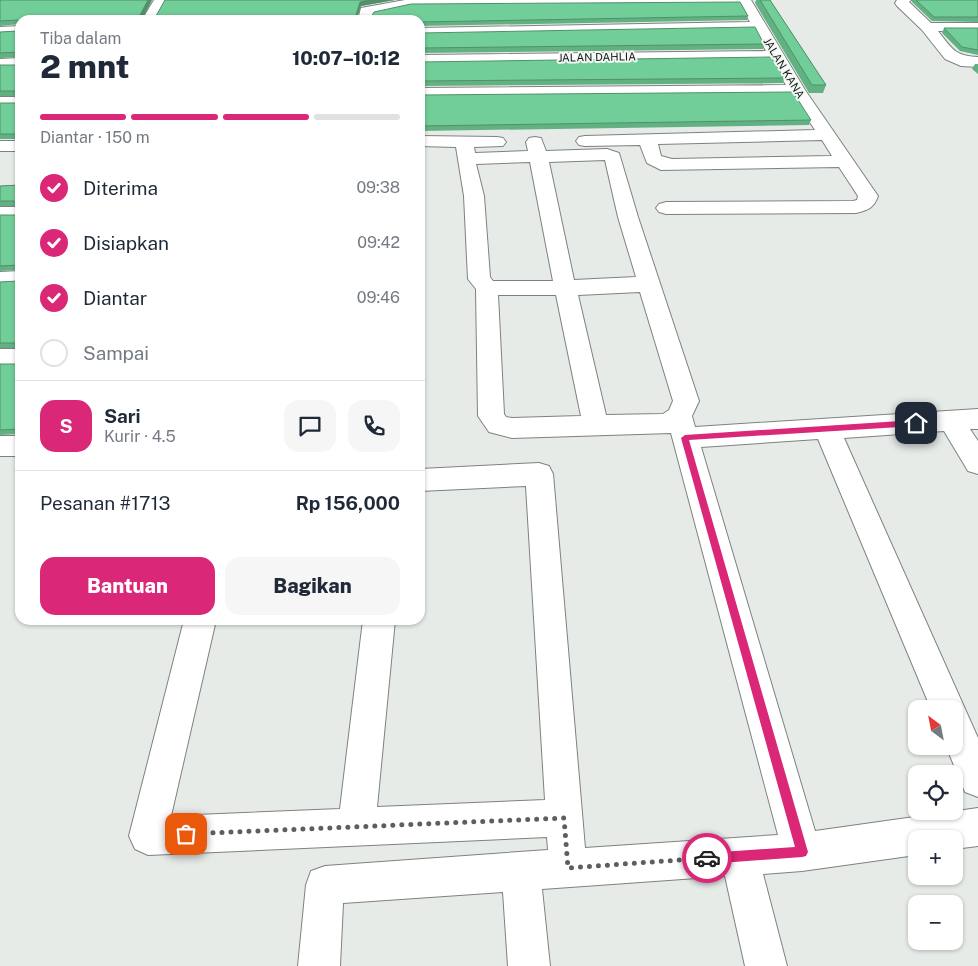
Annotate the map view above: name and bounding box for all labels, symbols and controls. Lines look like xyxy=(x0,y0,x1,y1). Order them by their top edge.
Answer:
text: Tiba dalam xyxy=(40,29,121,48)
street label: JALAN KANA xyxy=(761,36,807,101)
text: 10:07–10:12 xyxy=(292,47,400,69)
text: 2 mnt xyxy=(40,48,129,85)
street label: JALAN DAHLIA xyxy=(558,50,636,64)
text: Diantar · 150 m xyxy=(40,128,150,147)
icon: check xyxy=(40,174,68,202)
text: Diterima xyxy=(83,177,158,199)
text: 09:38 xyxy=(356,178,400,197)
icon: check xyxy=(40,229,68,257)
text: Disiapkan xyxy=(83,232,169,254)
text: 09:42 xyxy=(357,233,400,252)
icon: check xyxy=(40,284,68,312)
text: Diantar xyxy=(83,287,147,309)
text: 09:46 xyxy=(357,288,400,307)
text: Sampai xyxy=(83,342,149,364)
button: chat xyxy=(284,400,336,452)
button: phone xyxy=(348,400,400,452)
pin xyxy=(895,402,937,444)
text: Sari xyxy=(104,405,141,427)
icon: home xyxy=(902,409,930,437)
text: S xyxy=(59,415,73,437)
text: Kurir · 4.5 xyxy=(104,427,176,446)
text: Pesanan #1713 xyxy=(40,492,170,514)
text: Rp 156,000 xyxy=(296,492,400,514)
button: Bantuan xyxy=(40,557,215,615)
button: Bagikan xyxy=(225,557,400,615)
north arrow xyxy=(908,700,962,755)
map controls xyxy=(908,700,963,950)
button: locate xyxy=(908,765,963,820)
pin xyxy=(165,813,207,855)
icon: bag xyxy=(172,820,200,848)
button: + xyxy=(908,830,963,885)
courier xyxy=(682,833,732,883)
icon: car xyxy=(693,844,721,872)
button: − xyxy=(908,895,963,950)

